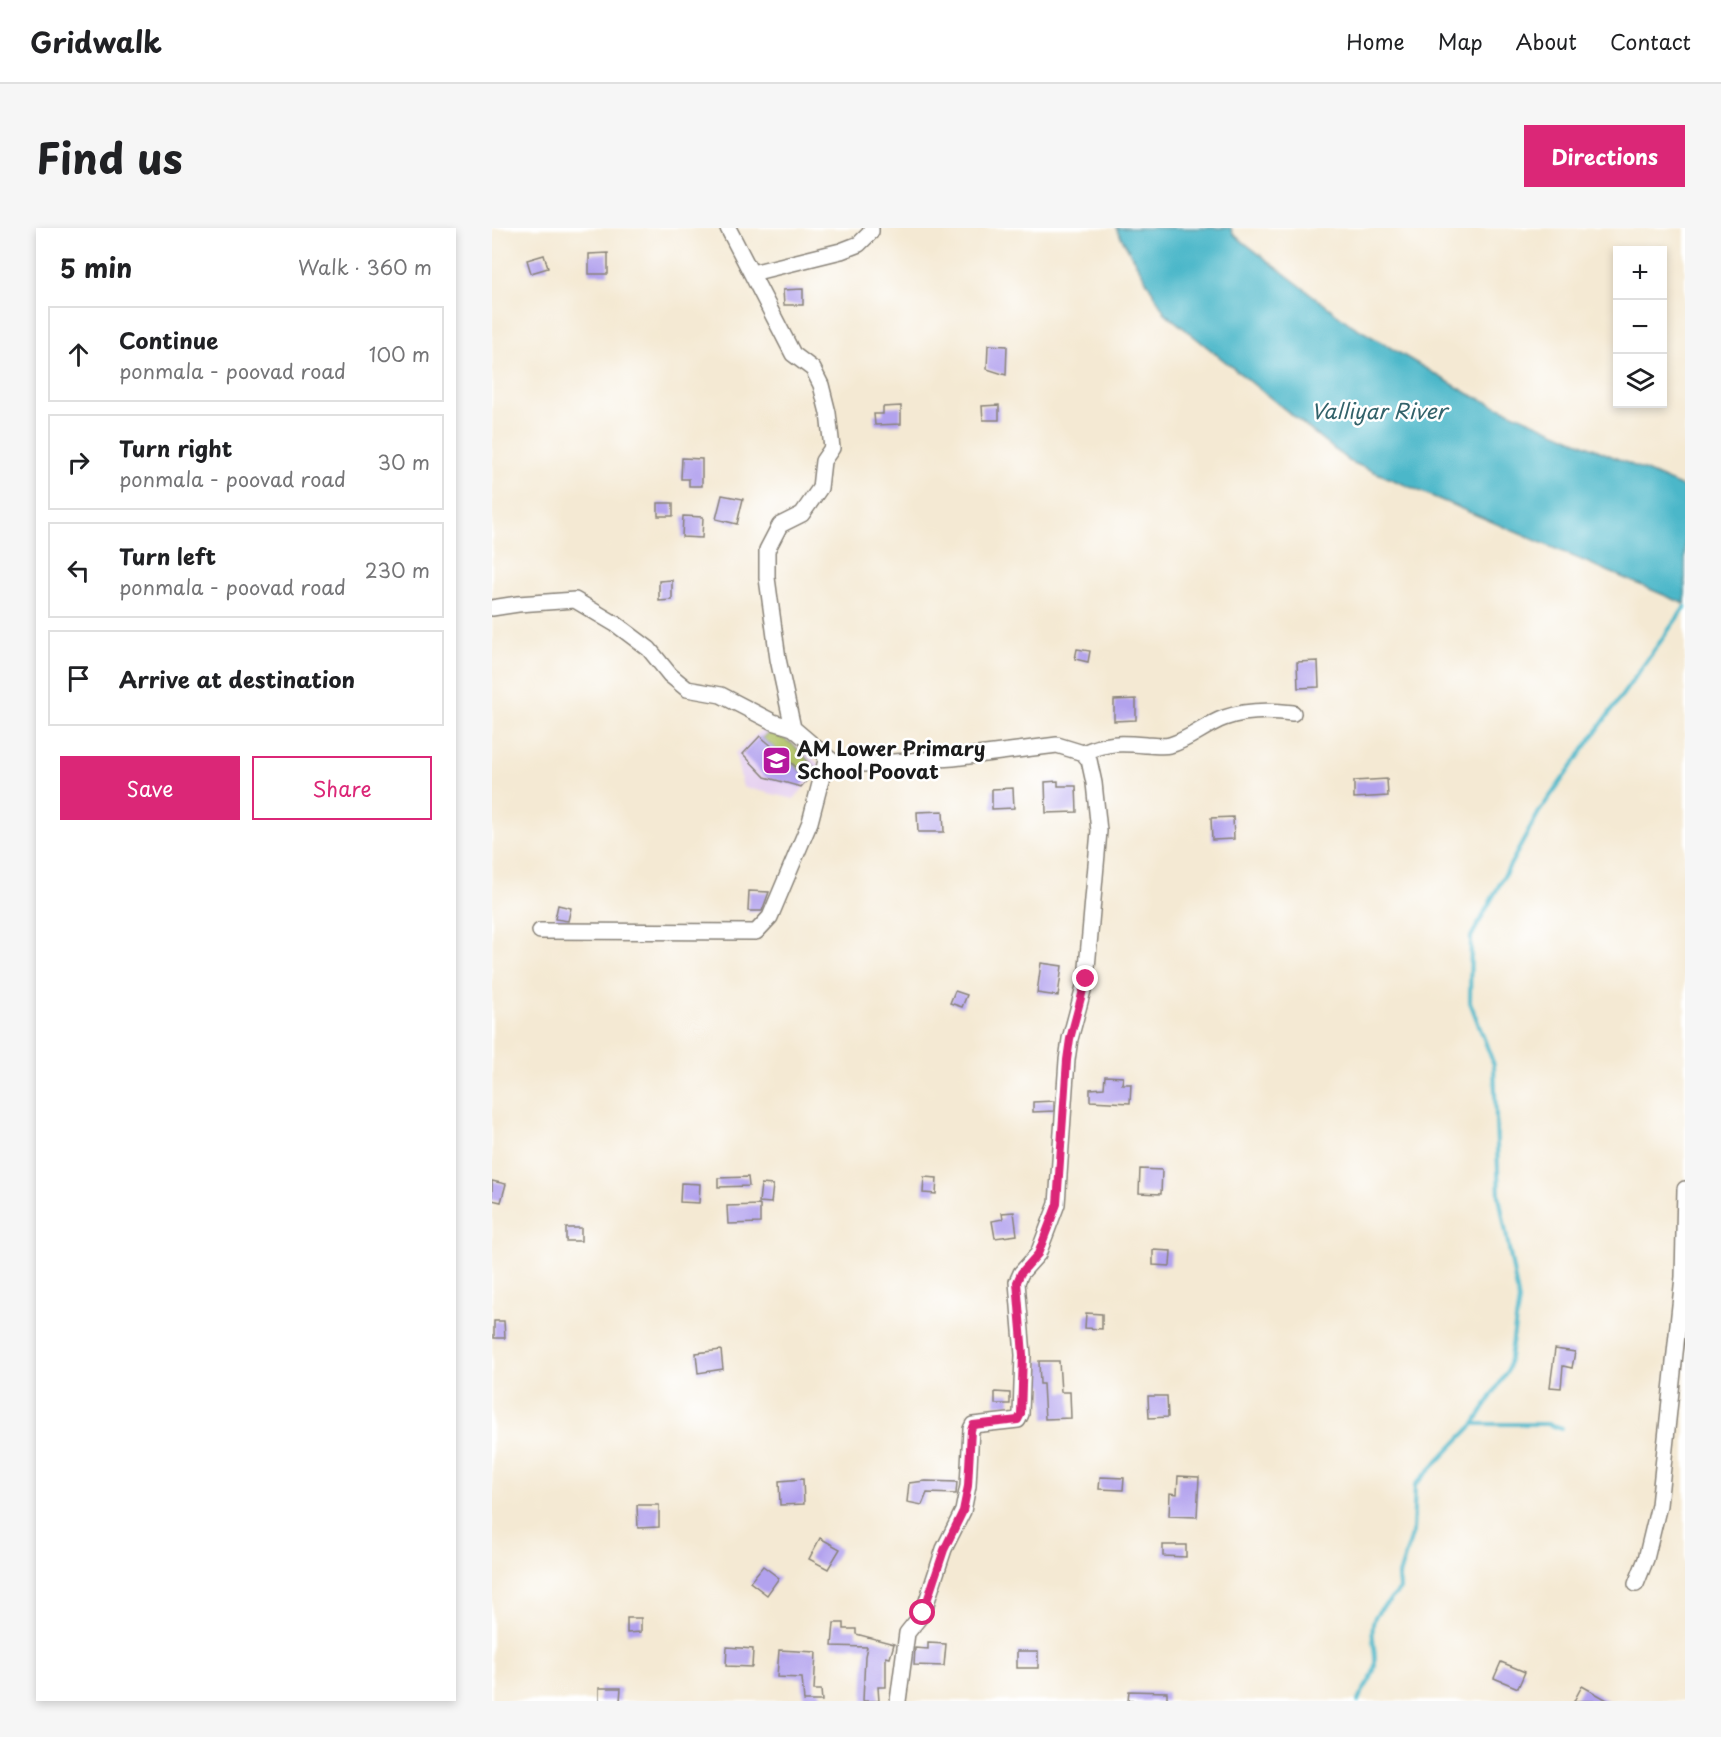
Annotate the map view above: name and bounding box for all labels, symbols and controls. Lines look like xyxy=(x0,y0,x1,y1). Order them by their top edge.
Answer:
text: Gridwalk xyxy=(30,20,162,63)
text: Home xyxy=(1346,25,1405,57)
text: Map xyxy=(1438,25,1483,57)
text: About xyxy=(1516,25,1577,57)
text: Contact xyxy=(1610,25,1691,57)
text: Find us xyxy=(36,125,183,188)
button: Directions xyxy=(1524,125,1685,187)
map controls xyxy=(1613,246,1667,408)
button: + xyxy=(1613,246,1667,300)
text: 5 min xyxy=(60,248,132,287)
text: Walk · 360 m xyxy=(298,252,432,282)
button: − xyxy=(1613,300,1667,354)
text: Continue xyxy=(119,323,218,356)
icon: ahead xyxy=(62,338,95,371)
text: 100 m xyxy=(369,339,430,369)
button: layers xyxy=(1613,354,1667,408)
text: ponmala - poovad road xyxy=(119,356,346,386)
water label: Valliyar River xyxy=(1311,394,1450,426)
text: Turn right xyxy=(119,431,232,464)
icon: right xyxy=(62,446,95,479)
text: 30 m xyxy=(377,447,430,477)
text: ponmala - poovad road xyxy=(119,464,346,494)
text: Turn left xyxy=(119,539,216,572)
icon: left xyxy=(62,554,95,587)
text: 230 m xyxy=(365,555,430,585)
text: ponmala - poovad road xyxy=(119,572,346,602)
icon: arrive xyxy=(62,662,95,695)
text: Arrive at destination xyxy=(119,662,355,695)
place label: AM Lower Primary School Poovat xyxy=(797,733,985,786)
school or university icon: AM Lower Primary School Poovat xyxy=(760,744,792,776)
button: Save xyxy=(60,756,240,820)
button: Share xyxy=(252,756,432,820)
route end xyxy=(1072,965,1098,991)
route start xyxy=(909,1599,935,1625)

